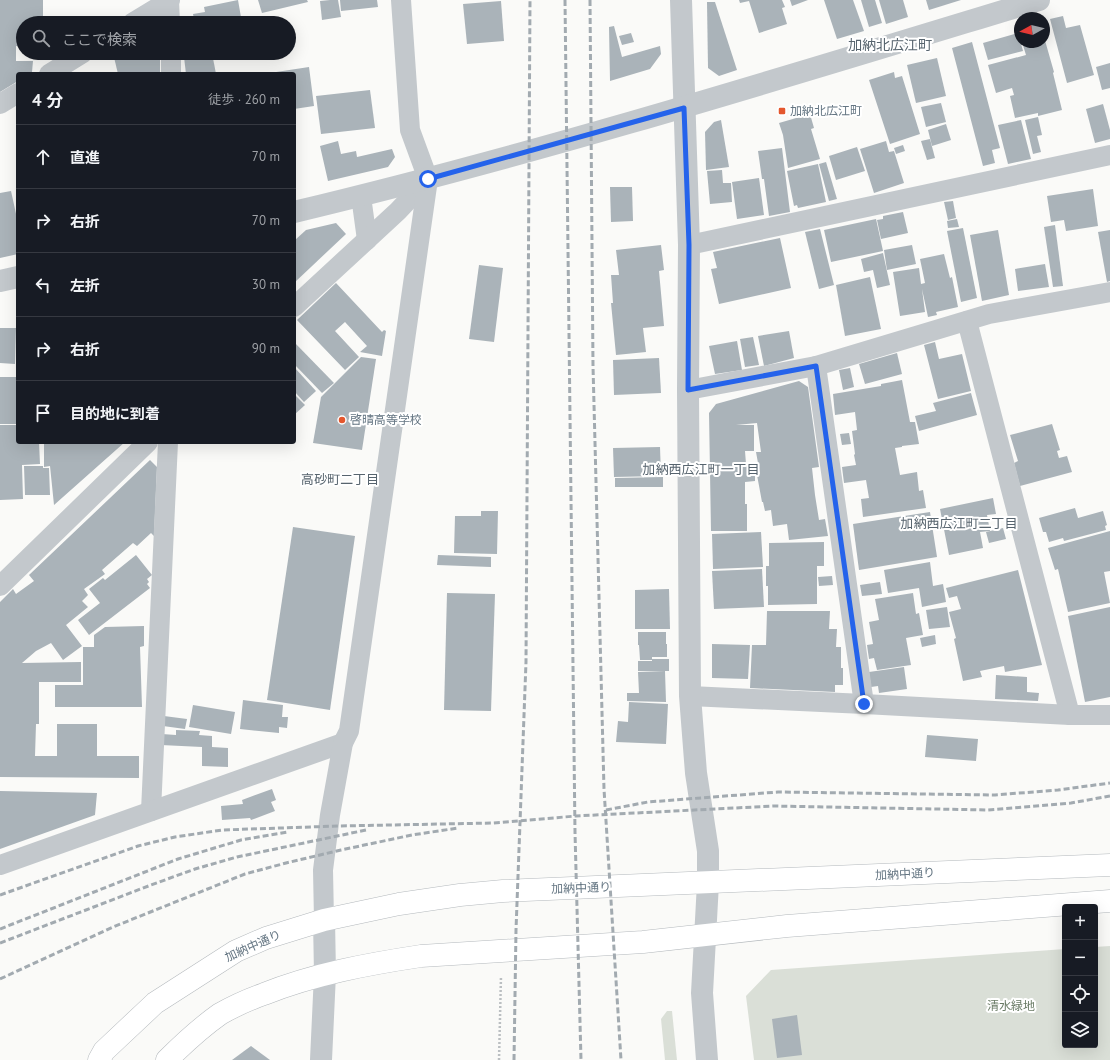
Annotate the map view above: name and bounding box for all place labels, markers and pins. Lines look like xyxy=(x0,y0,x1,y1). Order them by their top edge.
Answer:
place label: 加納北広江町 xyxy=(790,103,862,118)
marker: 加納北広江町 xyxy=(777,106,787,116)
place label: 啓晴高等学校 xyxy=(350,412,422,427)
marker: 啓晴高等学校 xyxy=(337,415,347,425)

